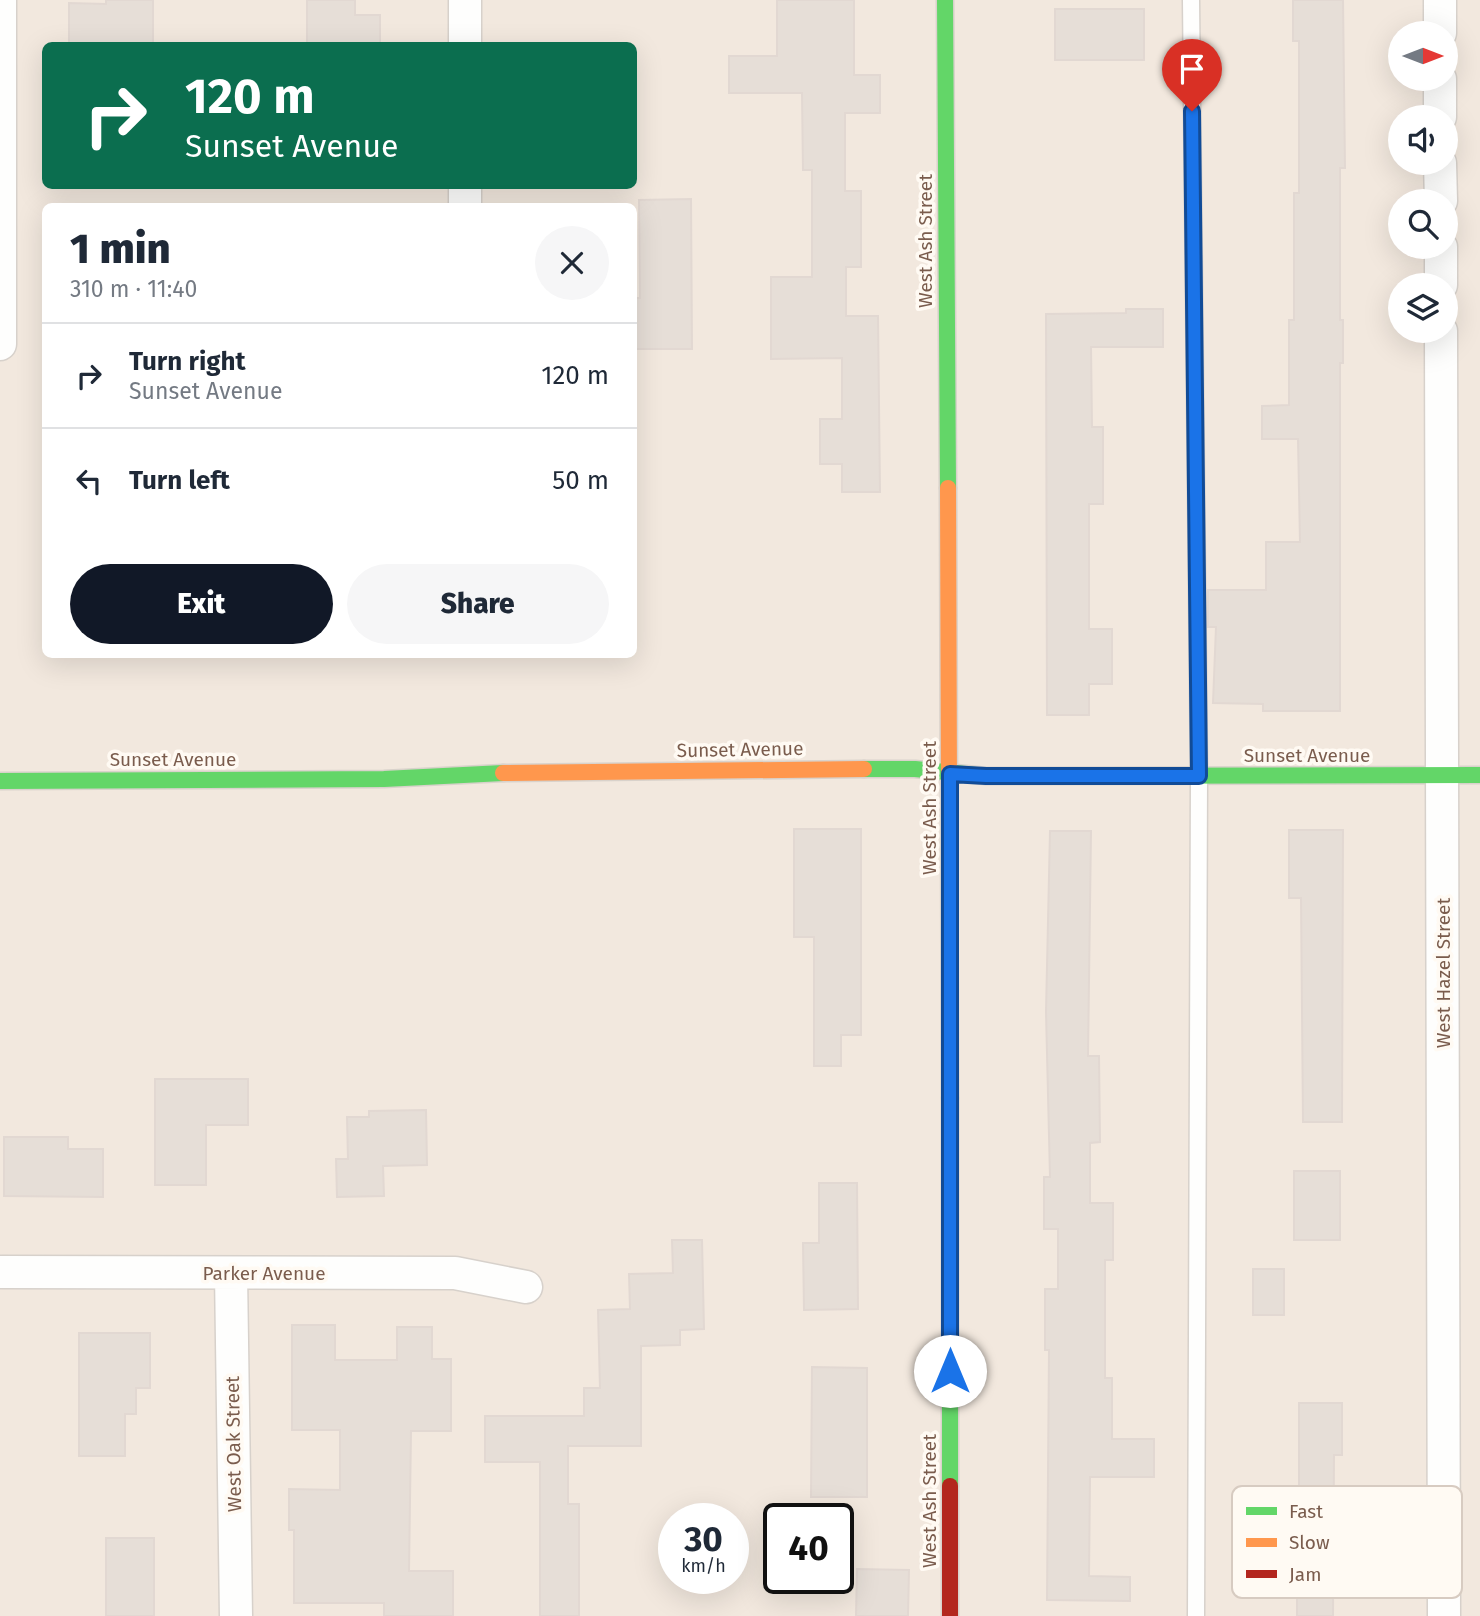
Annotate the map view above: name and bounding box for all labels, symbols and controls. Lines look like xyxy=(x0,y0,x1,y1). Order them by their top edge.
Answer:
north arrow xyxy=(1388,21,1458,91)
map controls xyxy=(1388,21,1458,343)
pin xyxy=(1162,39,1222,111)
icon: arrive xyxy=(1173,50,1211,88)
text: 120 m xyxy=(185,67,315,126)
icon: right xyxy=(70,70,161,161)
button: sound xyxy=(1388,105,1458,175)
text: Sunset Avenue xyxy=(185,127,398,165)
street label: West Ash Street xyxy=(914,174,937,308)
button: search xyxy=(1388,189,1458,259)
text: 1 min xyxy=(70,224,171,274)
button: close xyxy=(535,226,609,300)
button: layers xyxy=(1388,273,1458,343)
text: 310 m · 11:40 xyxy=(70,275,197,303)
text: Turn right xyxy=(129,346,246,377)
icon: right xyxy=(70,357,108,395)
text: 120 m xyxy=(541,360,609,391)
text: Sunset Avenue xyxy=(129,377,282,405)
icon: left xyxy=(70,462,108,500)
text: Turn left xyxy=(129,465,230,496)
text: 50 m xyxy=(552,465,609,496)
button: Exit xyxy=(70,564,333,644)
button: Share xyxy=(347,564,609,644)
street label: Sunset Avenue xyxy=(676,737,804,762)
street label: West Ash Street xyxy=(918,741,941,875)
street label: Sunset Avenue xyxy=(1244,744,1370,767)
street label: Sunset Avenue xyxy=(110,748,236,771)
street label: West Hazel Street xyxy=(1432,898,1455,1048)
street label: Parker Avenue xyxy=(202,1262,326,1285)
position arrow xyxy=(913,1334,987,1408)
street label: West Oak Street xyxy=(221,1376,246,1512)
street label: West Ash Street xyxy=(918,1434,941,1568)
legend xyxy=(1232,1486,1462,1598)
text: Fast xyxy=(1289,1500,1323,1523)
speed limit sign: 40 xyxy=(763,1503,854,1594)
text: 30 xyxy=(684,1518,723,1560)
text: Slow xyxy=(1289,1531,1330,1554)
text: km/h xyxy=(681,1555,726,1577)
text: Jam xyxy=(1289,1563,1321,1586)

